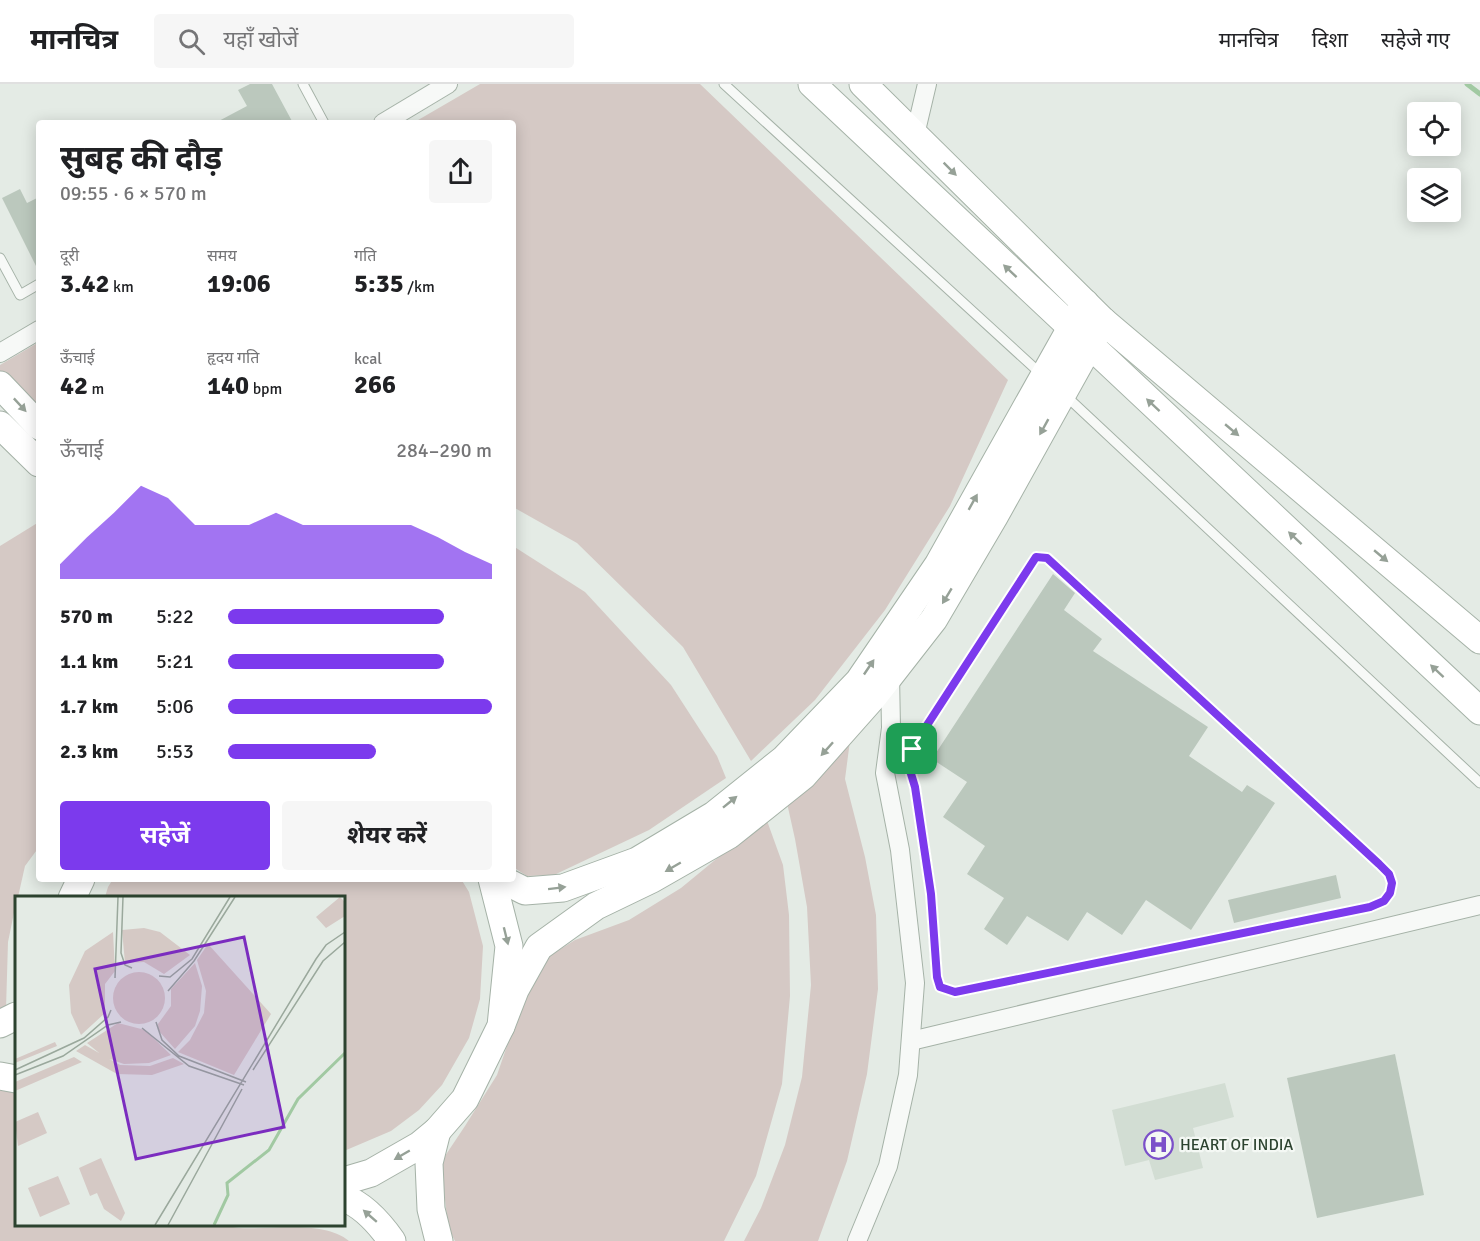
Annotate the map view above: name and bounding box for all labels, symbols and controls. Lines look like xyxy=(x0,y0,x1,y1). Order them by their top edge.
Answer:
search box xyxy=(154,14,574,68)
text: मानचित्र xyxy=(30,23,118,57)
icon: search xyxy=(175,25,208,58)
text: यहाँ खोजें xyxy=(223,26,298,53)
text: मानचित्र xyxy=(1219,27,1279,53)
text: दिशा xyxy=(1312,27,1348,53)
text: सहेजे गए xyxy=(1381,27,1450,53)
map controls xyxy=(1407,102,1461,222)
button: locate xyxy=(1407,102,1461,156)
text: सुबह की दौड़ xyxy=(60,138,222,179)
button: share xyxy=(429,140,492,203)
one-way arrow xyxy=(942,162,956,176)
button: layers xyxy=(1407,168,1461,222)
text: 09:55 · 6 × 570 m xyxy=(60,181,207,206)
text: दूरी xyxy=(60,246,79,266)
text: समय xyxy=(207,246,237,266)
text: गति xyxy=(354,246,376,266)
one-way arrow xyxy=(1003,264,1018,278)
text: 3.42 xyxy=(60,268,110,300)
text: 19:06 xyxy=(207,268,271,300)
text: 5:35 xyxy=(354,268,404,300)
text: km xyxy=(110,277,134,297)
text: /km xyxy=(404,277,435,297)
text: ऊँचाई xyxy=(60,348,95,368)
text: हृदय गति xyxy=(207,348,259,368)
text: kcal xyxy=(354,349,382,369)
text: 266 xyxy=(354,369,396,401)
text: 42 xyxy=(60,370,88,402)
text: 140 xyxy=(207,370,249,402)
text: m xyxy=(88,379,104,399)
text: bpm xyxy=(249,379,282,399)
one-way arrow xyxy=(12,398,26,412)
one-way arrow xyxy=(1146,398,1160,412)
one-way arrow xyxy=(1039,419,1049,436)
one-way arrow xyxy=(1224,423,1240,436)
text: ऊँचाई xyxy=(60,438,103,463)
text: 284–290 m xyxy=(396,438,492,463)
one-way arrow xyxy=(968,493,978,510)
one-way arrow xyxy=(1288,532,1303,545)
one-way arrow xyxy=(1373,549,1389,562)
one-way arrow xyxy=(942,588,953,604)
text: 570 m xyxy=(60,604,113,629)
text: 5:22 xyxy=(156,604,194,629)
text: 1.1 km xyxy=(60,649,118,674)
text: 5:21 xyxy=(156,649,194,674)
one-way arrow xyxy=(863,659,875,675)
one-way arrow xyxy=(1430,664,1445,678)
text: 1.7 km xyxy=(60,694,118,719)
text: 5:06 xyxy=(156,694,194,719)
pin xyxy=(886,723,937,774)
icon: arrive xyxy=(895,732,928,765)
text: 2.3 km xyxy=(60,739,118,764)
text: 5:53 xyxy=(156,739,194,764)
one-way arrow xyxy=(821,741,834,756)
one-way arrow xyxy=(722,796,738,809)
button: सहेजें xyxy=(60,801,270,870)
button: शेयर करें xyxy=(282,801,492,870)
one-way arrow xyxy=(664,862,681,872)
one-way arrow xyxy=(547,883,566,892)
inset map xyxy=(15,896,345,1226)
one-way arrow xyxy=(502,927,512,945)
hospital icon: HEART OF INDIA xyxy=(1143,1128,1175,1160)
place label: HEART OF INDIA xyxy=(1180,1135,1293,1155)
one-way arrow xyxy=(394,1150,410,1161)
one-way arrow xyxy=(363,1210,378,1223)

